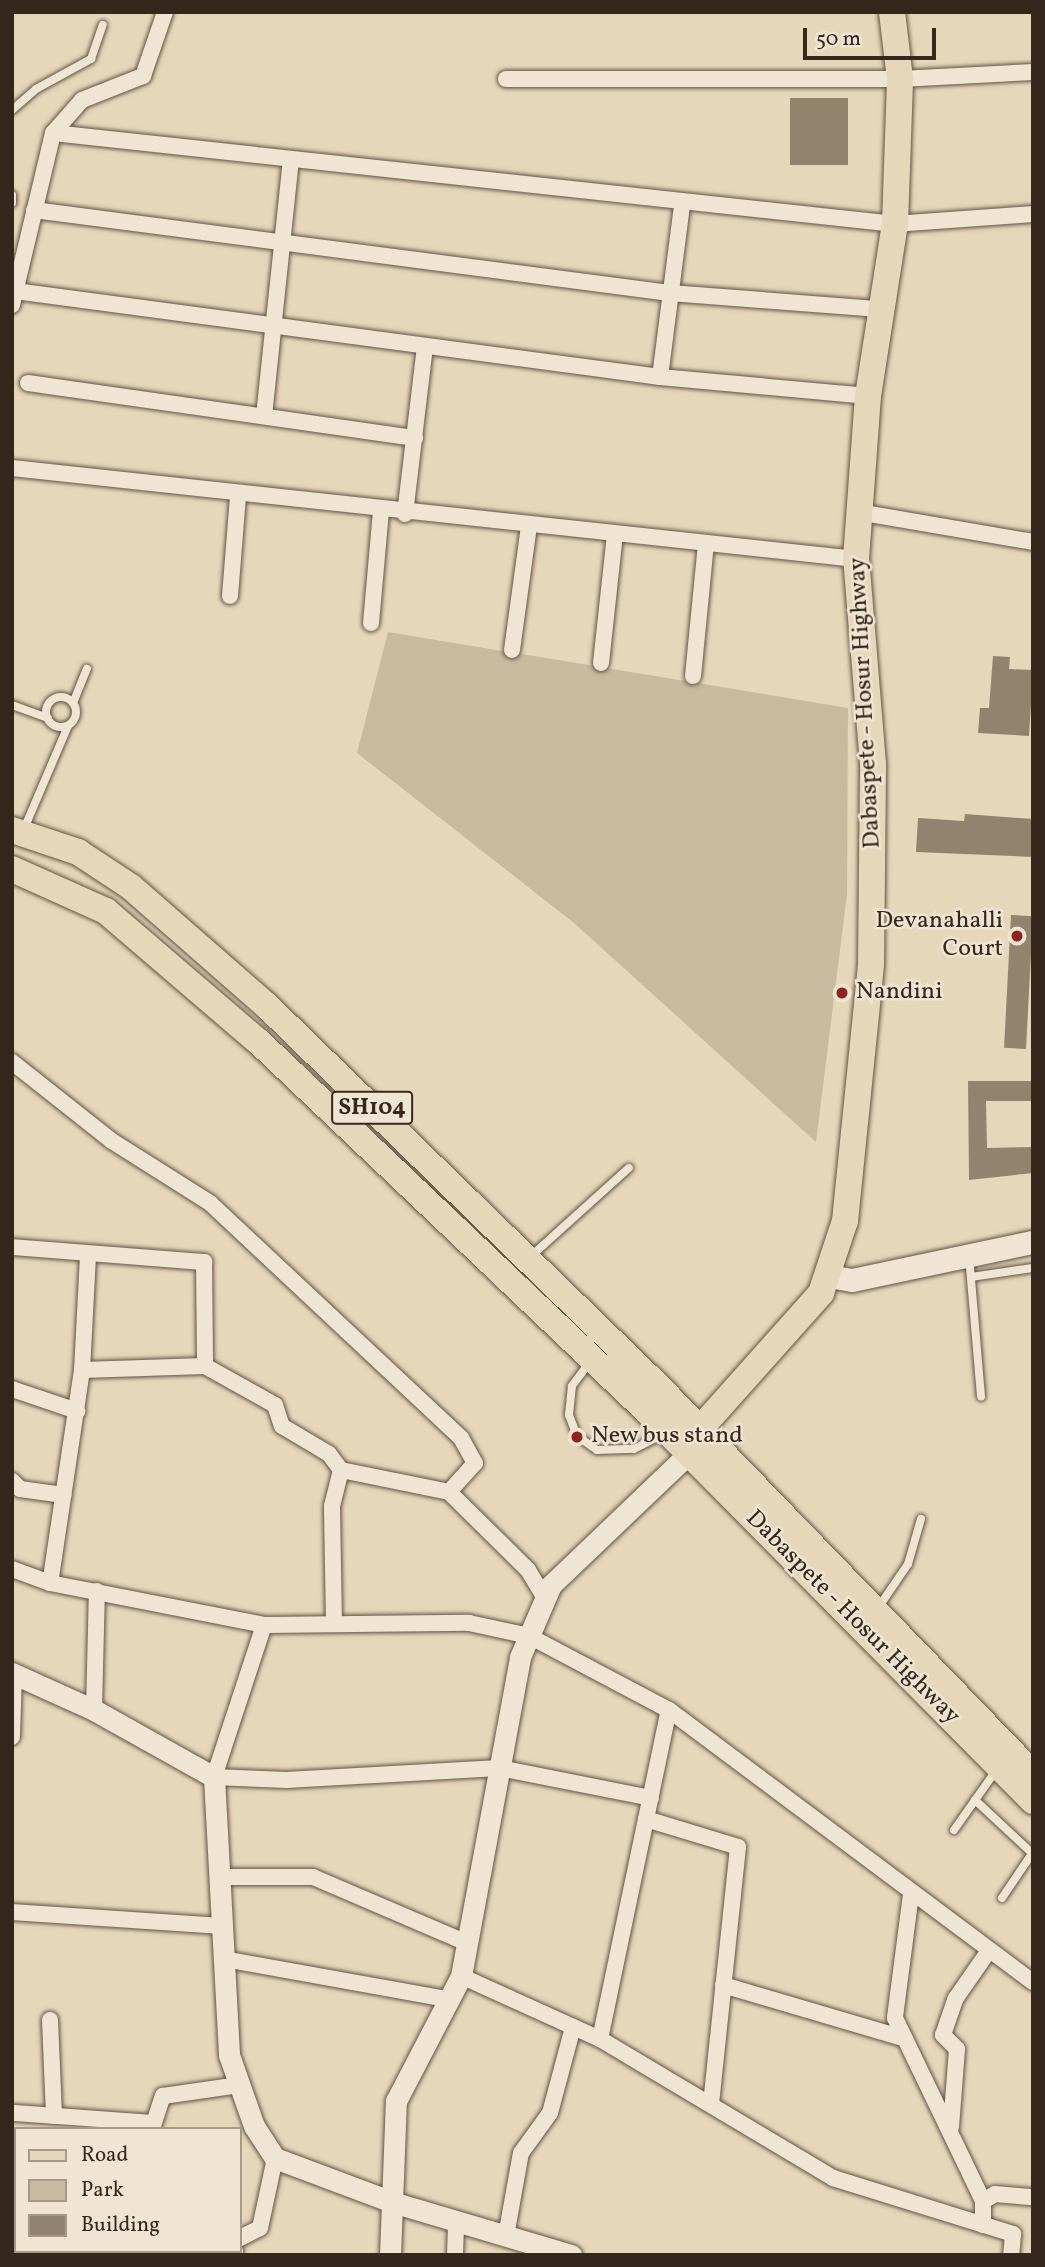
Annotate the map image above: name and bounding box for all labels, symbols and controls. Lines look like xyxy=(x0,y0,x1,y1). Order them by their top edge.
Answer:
scale bar xyxy=(807,14,940,58)
text: 50 m xyxy=(816,25,861,54)
street label: Dabaspete - Hosur Highway xyxy=(844,556,888,850)
place label: Devanahalli Court xyxy=(876,908,1003,964)
marker: Devanahalli Court xyxy=(1009,928,1025,944)
place label: Nandini xyxy=(856,979,942,1007)
marker: Nandini xyxy=(834,985,850,1001)
road number: SH104 xyxy=(330,1088,414,1128)
place label: New bus stand xyxy=(591,1423,744,1451)
marker: New bus stand xyxy=(569,1429,585,1445)
street label: Dabaspete - Hosur Highway xyxy=(738,1504,966,1732)
legend xyxy=(14,2127,242,2253)
text: Road xyxy=(81,2141,128,2170)
text: Park xyxy=(81,2176,124,2205)
text: Building xyxy=(81,2211,160,2240)

